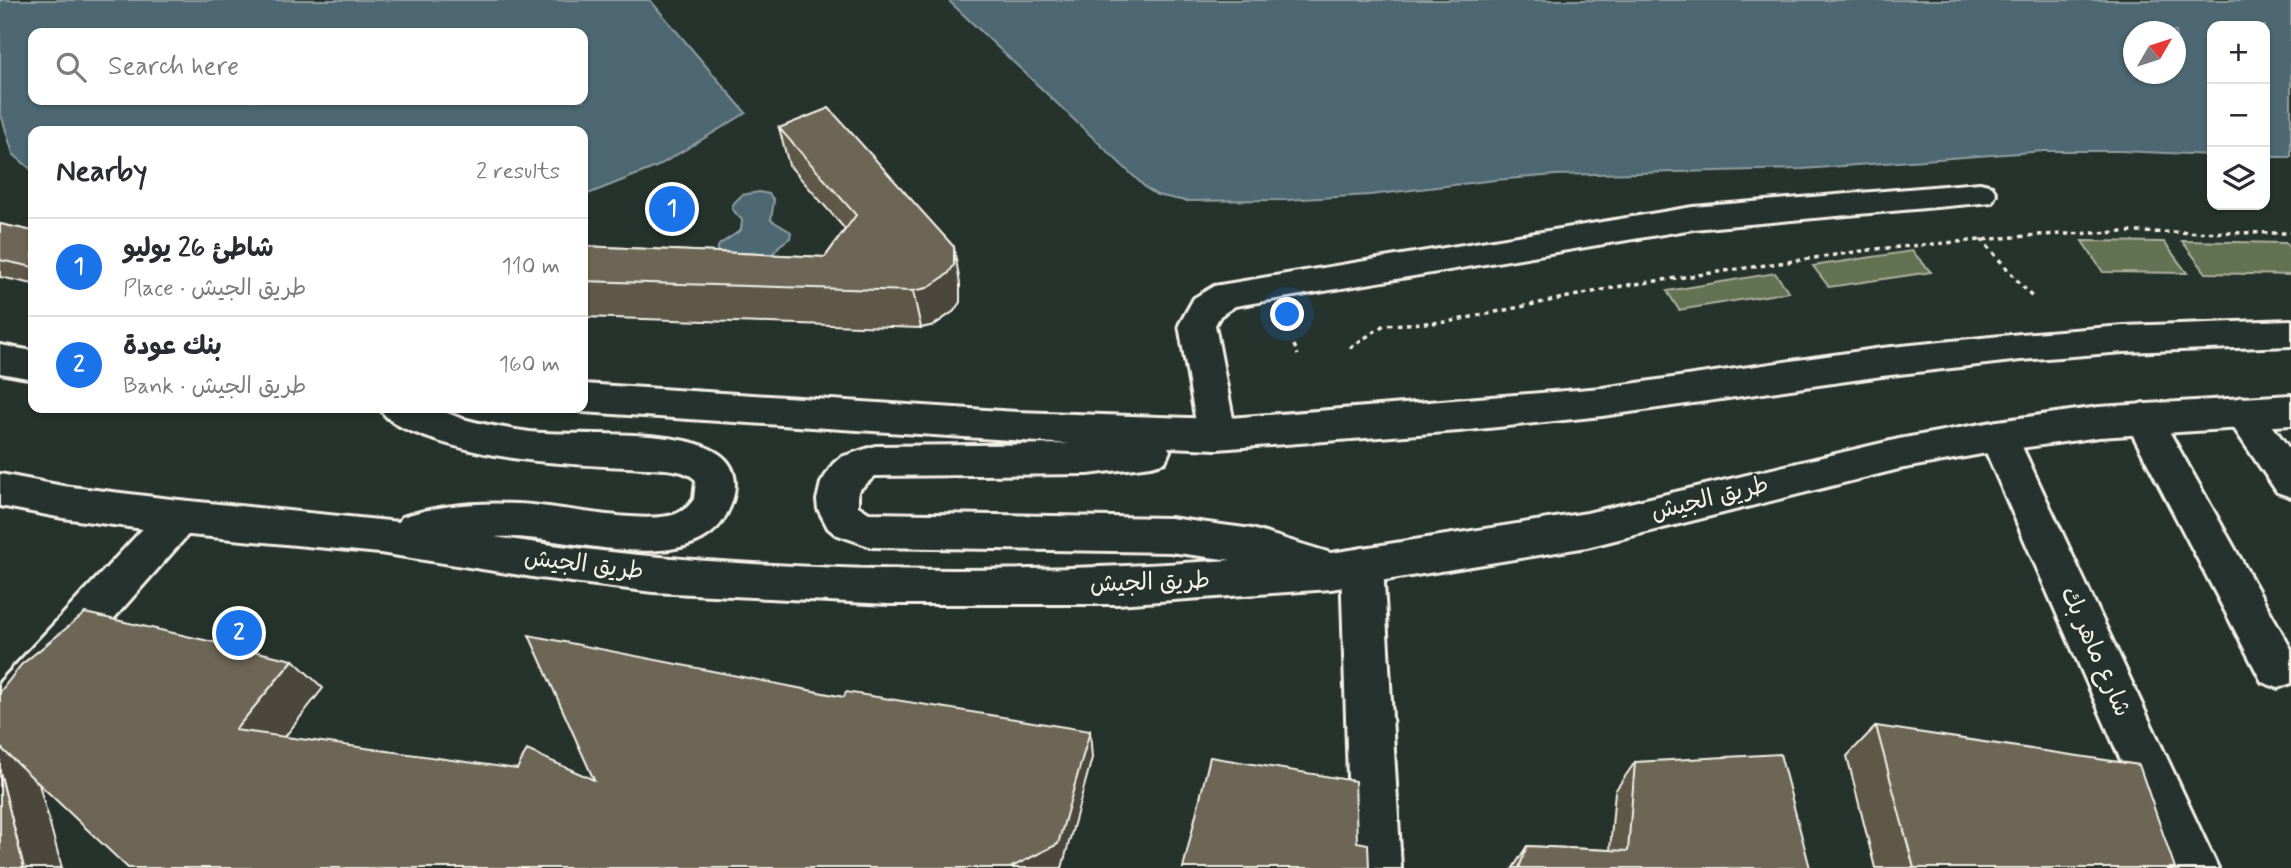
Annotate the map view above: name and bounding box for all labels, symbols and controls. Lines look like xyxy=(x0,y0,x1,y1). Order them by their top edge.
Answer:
north arrow xyxy=(2123,21,2186,84)
map controls xyxy=(2207,21,2270,210)
button: + xyxy=(2207,21,2270,84)
search box xyxy=(28,28,588,105)
icon: search xyxy=(52,48,90,86)
text: Search here xyxy=(108,50,239,84)
button: − xyxy=(2207,84,2270,147)
button: layers xyxy=(2207,147,2270,210)
text: Nearby xyxy=(56,152,147,191)
text: 2 results xyxy=(476,157,560,187)
pin: 1 xyxy=(649,183,695,235)
text: شاطئ 26 يوليو xyxy=(123,232,274,266)
text: 1 xyxy=(74,252,84,282)
text: 110 m xyxy=(501,252,560,282)
text: Place · طريق الجيش xyxy=(123,274,306,304)
your location xyxy=(1270,297,1304,331)
text: بنك عودة xyxy=(123,330,222,364)
text: 2 xyxy=(73,350,85,380)
text: 160 m xyxy=(499,350,560,380)
text: Bank · طريق الجيش xyxy=(123,372,306,402)
street label: طريق الجيش xyxy=(1648,469,1772,529)
street label: طريق الجيش xyxy=(523,542,645,588)
street label: طريق الجيش xyxy=(1089,565,1211,601)
street label: شارع ماهر بك xyxy=(2052,582,2138,722)
pin: 2 xyxy=(216,607,262,659)

